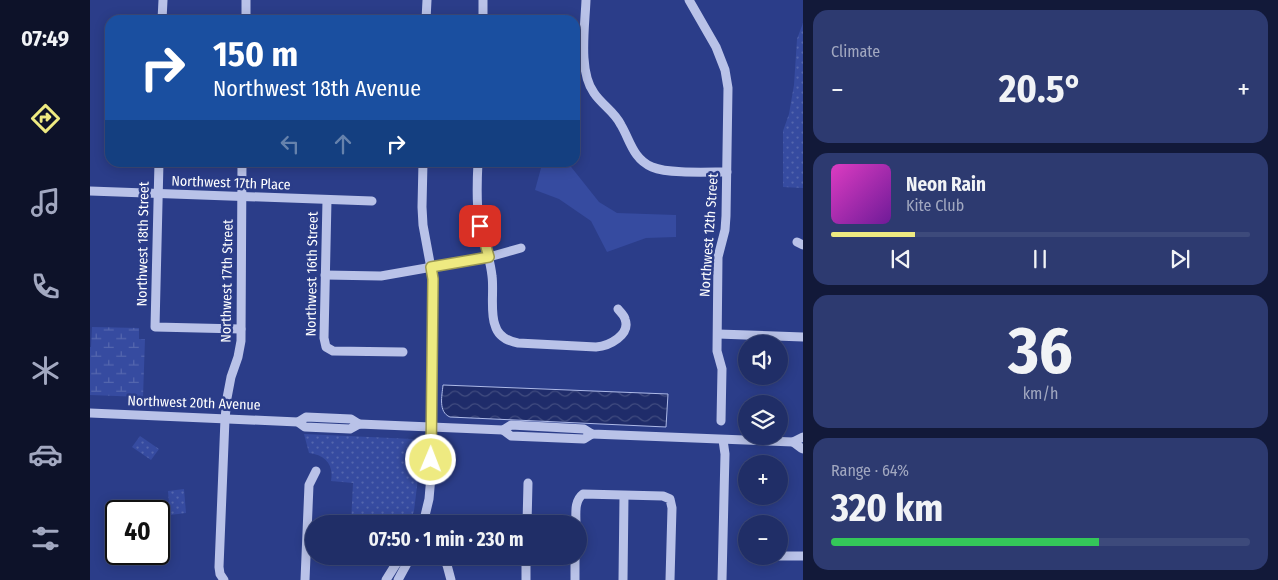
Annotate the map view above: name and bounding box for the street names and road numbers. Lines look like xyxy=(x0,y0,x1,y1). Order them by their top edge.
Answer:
street label: Northwest 17th Place xyxy=(171,172,291,194)
street label: Northwest 12th Street xyxy=(696,172,722,297)
street label: Northwest 18th Street xyxy=(133,181,153,307)
street label: Northwest 16th Street xyxy=(302,211,322,336)
street label: Northwest 17th Street xyxy=(217,219,237,343)
street label: Northwest 20th Avenue xyxy=(127,392,261,414)

